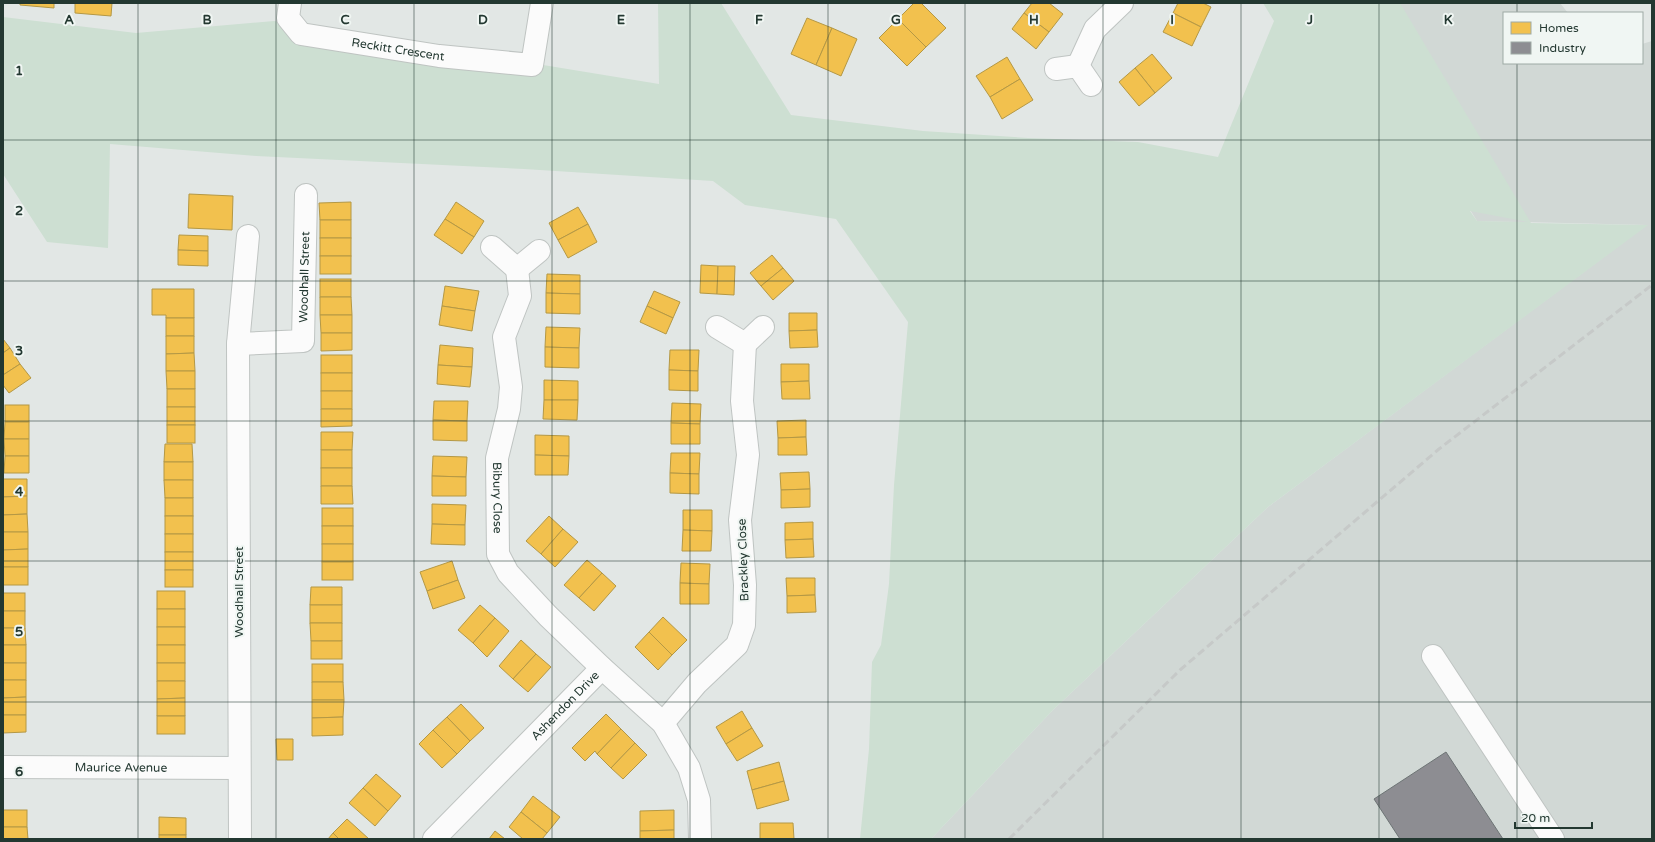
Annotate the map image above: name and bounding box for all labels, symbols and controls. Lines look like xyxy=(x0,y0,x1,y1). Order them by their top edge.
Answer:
text: A xyxy=(64,12,74,28)
text: B xyxy=(202,12,212,28)
text: C xyxy=(340,12,350,28)
text: D xyxy=(478,12,488,28)
text: E xyxy=(617,12,625,28)
text: F xyxy=(755,12,763,28)
text: G xyxy=(891,12,901,28)
text: H xyxy=(1029,12,1039,28)
text: I xyxy=(1170,12,1174,28)
text: J xyxy=(1306,12,1313,28)
text: K xyxy=(1444,12,1453,28)
legend xyxy=(1503,12,1643,64)
text: Homes xyxy=(1539,21,1579,35)
street label: Reckitt Crescent xyxy=(351,35,445,64)
text: Industry xyxy=(1539,41,1586,55)
text: 1 xyxy=(15,63,23,79)
text: 2 xyxy=(15,203,23,219)
street label: Woodhall Street xyxy=(296,231,312,323)
text: 3 xyxy=(15,343,23,359)
street label: Bibury Close xyxy=(490,462,505,534)
text: 4 xyxy=(15,484,24,500)
street label: Brackley Close xyxy=(735,518,751,602)
street label: Woodhall Street xyxy=(232,546,246,638)
text: 5 xyxy=(15,624,23,640)
street label: Ashendon Drive xyxy=(528,668,602,743)
street label: Maurice Avenue xyxy=(75,760,167,775)
text: 6 xyxy=(15,764,23,780)
scale bar xyxy=(1515,804,1592,830)
text: 20 m xyxy=(1521,811,1550,825)

